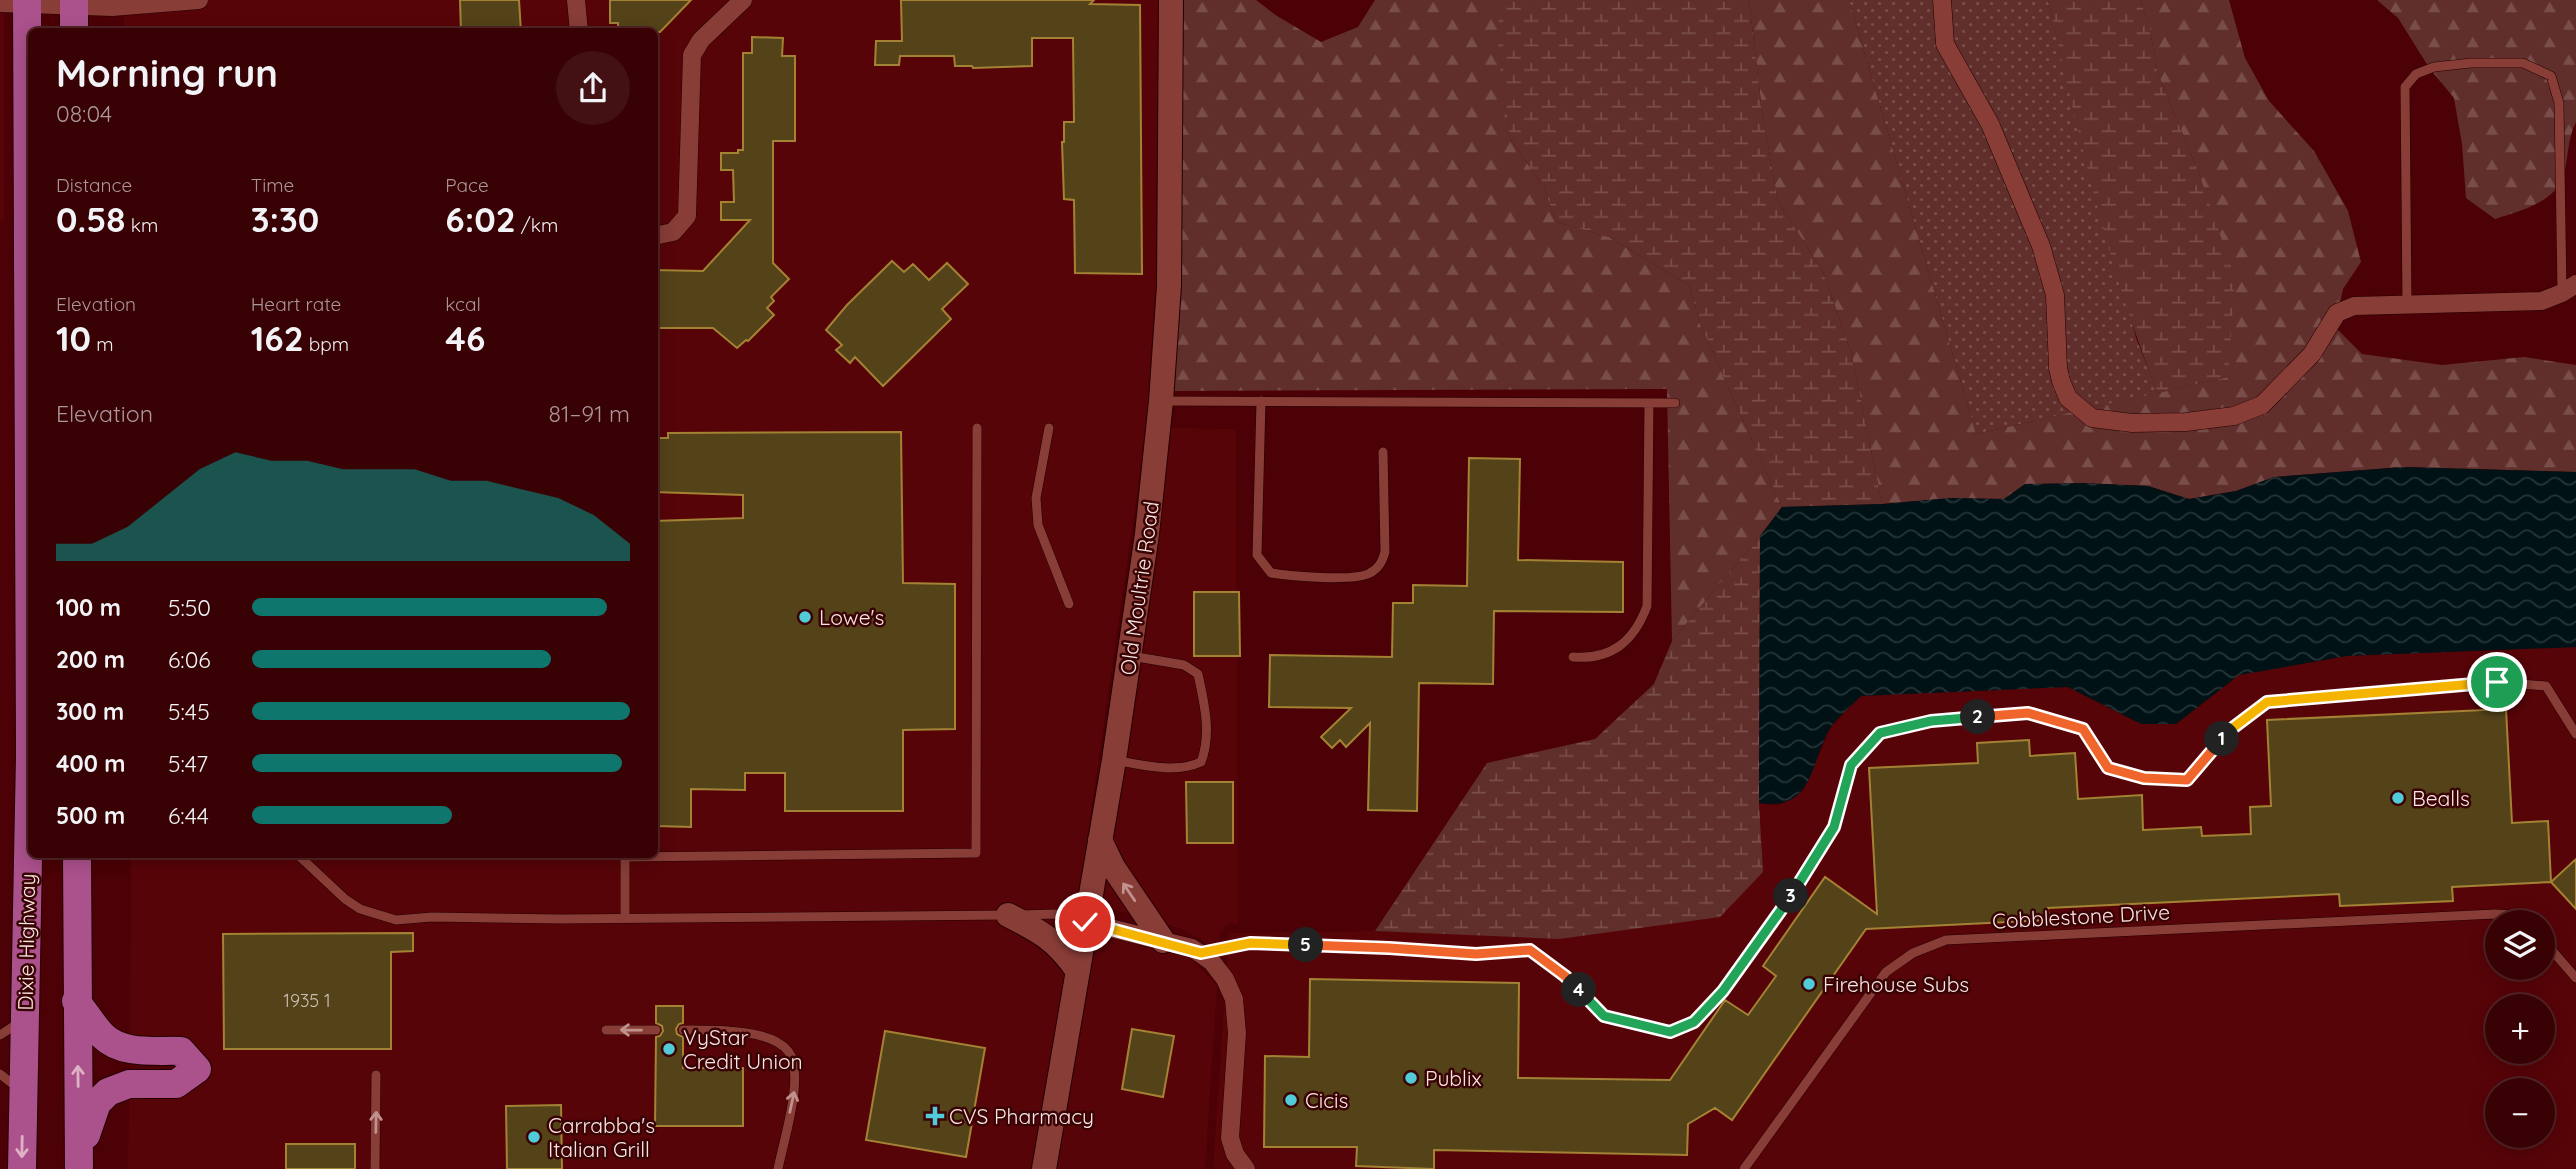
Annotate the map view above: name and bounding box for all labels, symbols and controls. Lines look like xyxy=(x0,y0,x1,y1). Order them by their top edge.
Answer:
text: Morning run xyxy=(56,49,278,97)
button: share xyxy=(556,51,630,125)
text: 08:04 xyxy=(56,99,112,128)
text: Distance xyxy=(56,173,132,197)
text: Time xyxy=(251,173,294,197)
text: Pace xyxy=(445,173,489,197)
text: 0.58 xyxy=(56,197,126,241)
text: 3:30 xyxy=(251,197,319,241)
text: 6:02 xyxy=(445,197,516,241)
text: km xyxy=(126,213,158,237)
text: /km xyxy=(516,213,558,237)
text: Elevation xyxy=(56,292,136,316)
text: Heart rate xyxy=(251,292,341,316)
text: kcal xyxy=(445,292,481,316)
text: 10 xyxy=(56,316,91,360)
text: 162 xyxy=(251,316,304,360)
text: 46 xyxy=(445,316,485,360)
text: m xyxy=(91,332,114,356)
text: bpm xyxy=(304,332,349,356)
text: Elevation xyxy=(56,399,153,428)
text: 81–91 m xyxy=(549,399,630,428)
street label: Old Moultrie Road xyxy=(1114,499,1164,677)
text: 100 m xyxy=(56,593,121,622)
text: 5:50 xyxy=(168,593,211,622)
place label: Lowe's xyxy=(819,604,884,630)
marker: Lowe's xyxy=(797,609,813,625)
text: 200 m xyxy=(56,645,125,674)
text: 6:06 xyxy=(168,645,211,674)
pin xyxy=(2467,652,2527,712)
icon: arrive xyxy=(2478,663,2516,701)
text: 300 m xyxy=(56,697,124,726)
text: 5:45 xyxy=(168,697,210,726)
pin: 2 xyxy=(1960,700,1996,734)
text: 2 xyxy=(1972,704,1983,728)
pin: 1 xyxy=(2204,722,2240,756)
text: 1 xyxy=(2218,726,2225,750)
text: 400 m xyxy=(56,749,125,778)
text: 5:47 xyxy=(168,749,208,778)
place label: Bealls xyxy=(2412,785,2470,811)
marker: Bealls xyxy=(2390,790,2406,806)
text: 500 m xyxy=(56,801,125,830)
text: 6:44 xyxy=(168,801,209,830)
street label: Dixie Highway xyxy=(12,873,40,1011)
pin: 3 xyxy=(1774,878,1809,914)
one-way arrow xyxy=(1122,883,1136,902)
text: 3 xyxy=(1785,883,1796,907)
pin xyxy=(1055,892,1115,952)
street label: Cobblestone Drive xyxy=(1991,898,2171,934)
icon: check xyxy=(1066,903,1104,941)
map controls xyxy=(2485,910,2555,1148)
button: layers xyxy=(2485,910,2555,980)
pin: 5 xyxy=(1288,928,1324,962)
text: 5 xyxy=(1300,932,1311,956)
place label: Firehouse Subs xyxy=(1823,971,1969,997)
pin: 4 xyxy=(1562,972,1596,1007)
marker: Firehouse Subs xyxy=(1801,976,1817,992)
text: 4 xyxy=(1573,977,1584,1001)
house number: 1935 1 xyxy=(283,989,331,1012)
button: + xyxy=(2485,994,2555,1064)
one-way arrow xyxy=(619,1023,642,1037)
place label: VyStar Credit Union xyxy=(683,1024,803,1074)
marker: VyStar Credit Union xyxy=(661,1041,677,1057)
one-way arrow xyxy=(71,1065,85,1088)
place label: Publix xyxy=(1425,1065,1482,1091)
marker: Publix xyxy=(1403,1070,1419,1086)
button: − xyxy=(2485,1078,2555,1148)
place label: Cicis xyxy=(1305,1087,1348,1113)
one-way arrow xyxy=(785,1091,799,1114)
marker: Cicis xyxy=(1283,1092,1299,1108)
place label: CVS Pharmacy xyxy=(949,1103,1094,1129)
marker: CVS Pharmacy xyxy=(927,1108,943,1124)
one-way arrow xyxy=(369,1111,382,1134)
place label: Carrabba's Italian Grill xyxy=(548,1112,655,1162)
marker: Carrabba's Italian Grill xyxy=(526,1129,542,1145)
one-way arrow xyxy=(15,1135,29,1158)

